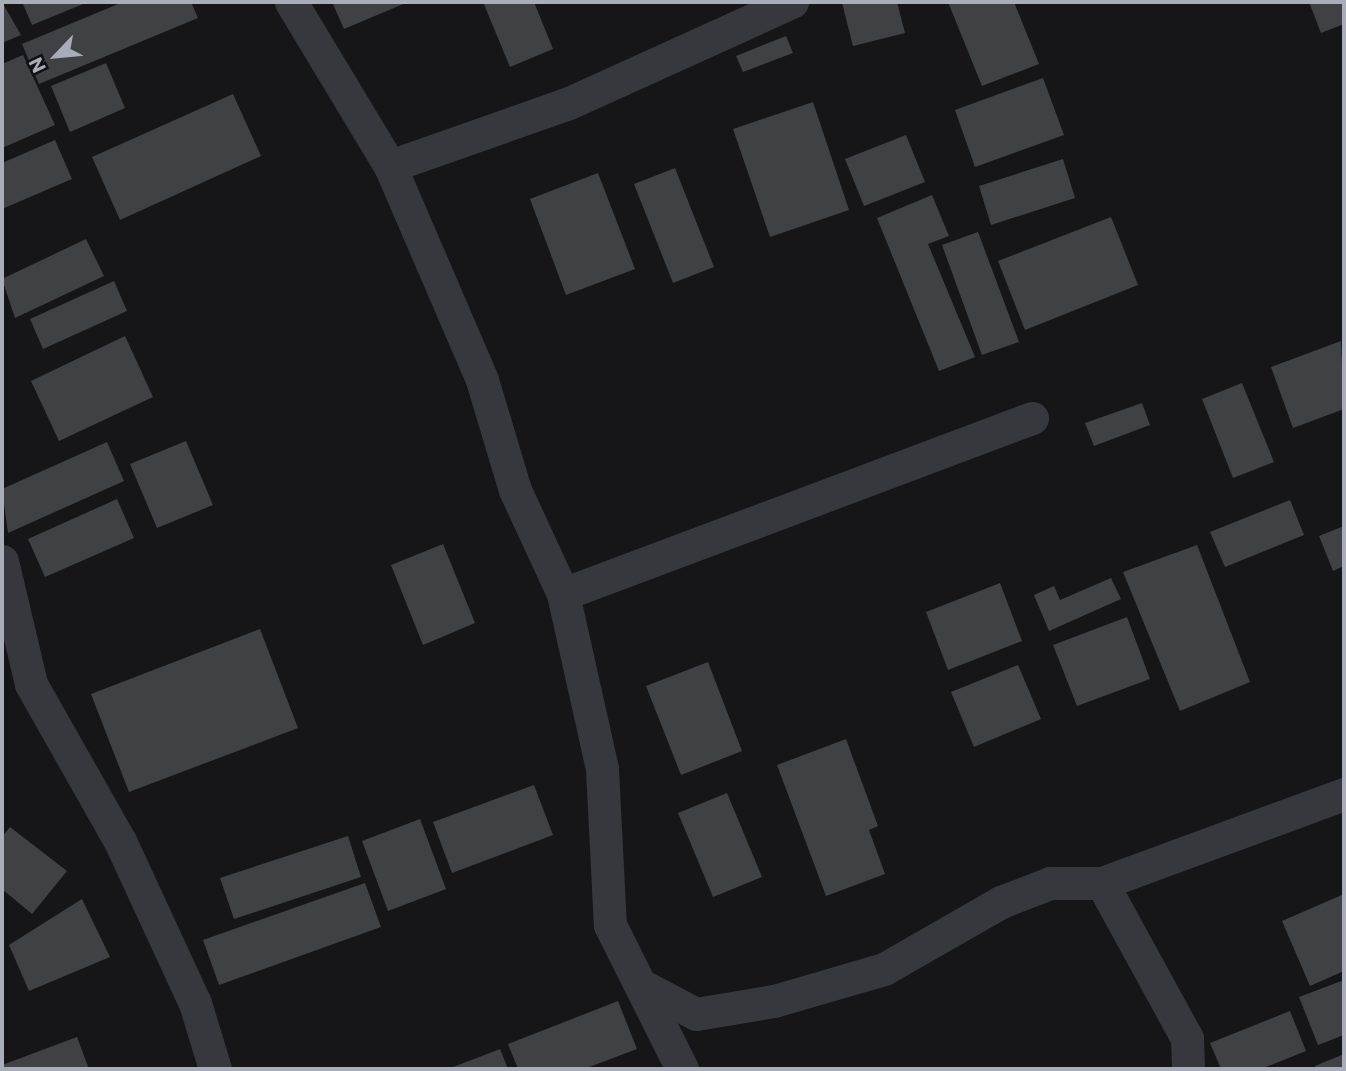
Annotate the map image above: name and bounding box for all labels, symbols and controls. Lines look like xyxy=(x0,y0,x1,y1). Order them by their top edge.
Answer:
north arrow xyxy=(21,21,91,91)
text: N xyxy=(23,54,50,77)

